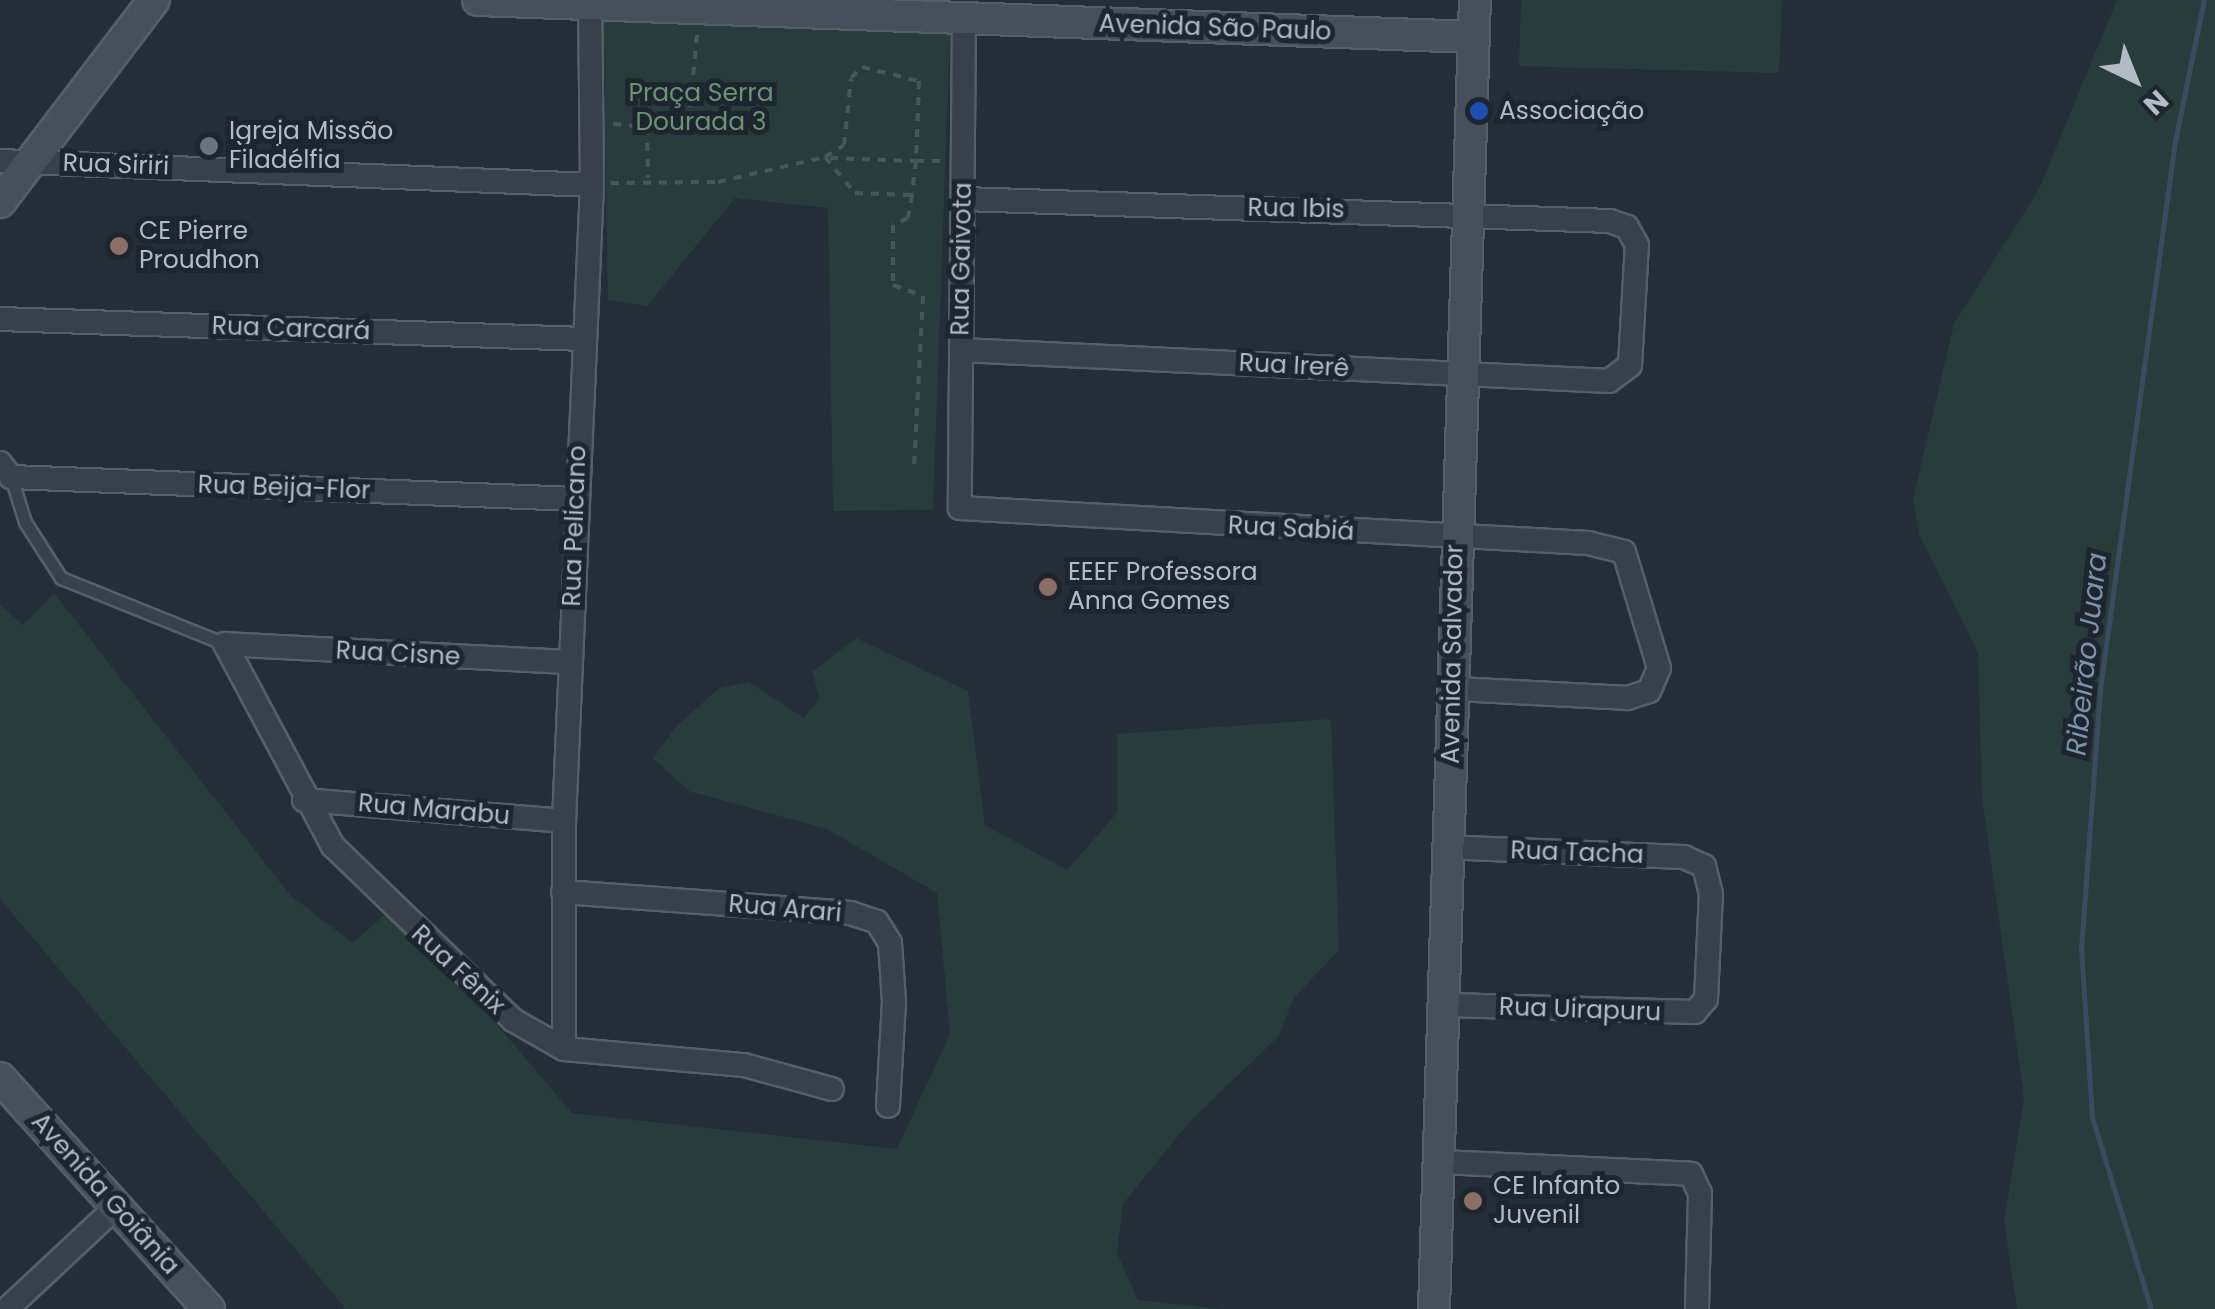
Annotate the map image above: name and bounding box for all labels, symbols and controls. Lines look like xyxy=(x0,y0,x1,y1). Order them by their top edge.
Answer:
street label: Avenida São Paulo xyxy=(1098,9,1332,47)
north arrow xyxy=(2085,30,2185,130)
park label: Praça Serra Dourada 3 xyxy=(628,79,774,138)
text: N xyxy=(2135,81,2177,124)
place label: Associação xyxy=(1499,96,1644,126)
marker: Associação xyxy=(1468,100,1490,122)
place label: Igreja Missão Filadélfia xyxy=(229,117,393,176)
marker: Igreja Missão Filadélfia xyxy=(198,135,220,157)
street label: Rua Siriri xyxy=(62,148,170,182)
street label: Rua Gaivota xyxy=(946,182,978,336)
street label: Rua Ibis xyxy=(1247,193,1345,225)
place label: CE Pierre Proudhon xyxy=(139,217,260,276)
marker: CE Pierre Proudhon xyxy=(108,235,130,257)
street label: Rua Carcará xyxy=(211,311,371,347)
street label: Rua Irerê xyxy=(1238,348,1350,384)
street label: Rua Pelicano xyxy=(557,445,593,607)
street label: Rua Beija-Flor xyxy=(197,470,371,506)
street label: Rua Sabiá xyxy=(1227,511,1355,547)
street label: Avenida Salvador xyxy=(1436,544,1470,764)
water label: Ribeirão Juara xyxy=(2060,551,2114,757)
place label: EEEF Professora Anna Gomes xyxy=(1068,558,1258,617)
marker: EEEF Professora Anna Gomes xyxy=(1037,576,1059,598)
street label: Rua Cisne xyxy=(335,636,461,672)
street label: Rua Marabu xyxy=(357,788,511,832)
street label: Rua Tacha xyxy=(1510,836,1644,870)
street label: Rua Arari xyxy=(727,889,843,929)
street label: Rua Fênix xyxy=(405,919,511,1021)
street label: Rua Uirapuru xyxy=(1498,992,1662,1028)
street label: Avenida Goiânia xyxy=(25,1107,185,1281)
place label: CE Infanto Juvenil xyxy=(1493,1172,1620,1231)
marker: CE Infanto Juvenil xyxy=(1462,1190,1484,1212)

